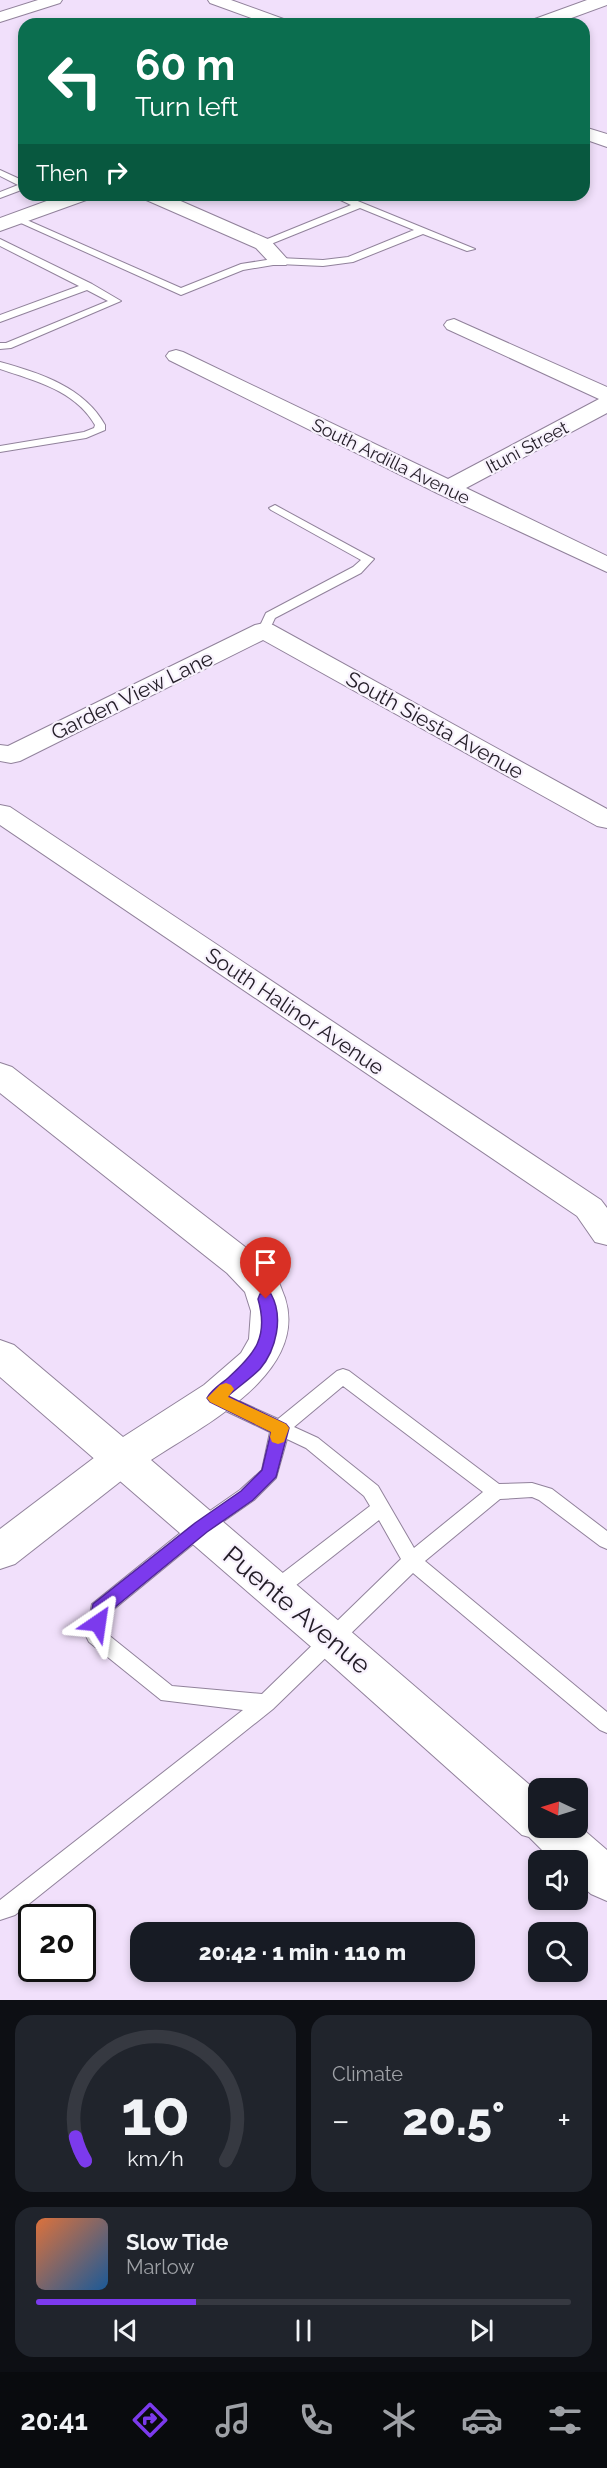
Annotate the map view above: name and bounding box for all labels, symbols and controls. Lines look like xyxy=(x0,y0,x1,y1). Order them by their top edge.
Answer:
text: 60 m xyxy=(135,41,235,90)
icon: left xyxy=(36,42,114,120)
text: Turn left xyxy=(135,91,238,122)
icon: right xyxy=(100,156,133,189)
text: Then xyxy=(36,160,88,186)
street label: South Ardilla Avenue xyxy=(309,414,474,509)
street label: Ituni Street xyxy=(482,417,572,477)
street label: Garden View Lane xyxy=(47,645,217,745)
street label: South Siesta Avenue xyxy=(342,666,528,784)
street label: South Halinor Avenue xyxy=(201,942,389,1080)
pin xyxy=(240,1237,291,1299)
icon: arrive xyxy=(249,1246,282,1279)
street label: Puente Avenue xyxy=(217,1540,377,1680)
position arrow xyxy=(66,1591,130,1655)
north arrow xyxy=(528,1778,588,1838)
map controls xyxy=(528,1778,588,1982)
button: sound xyxy=(528,1850,588,1910)
speed limit sign: 20 xyxy=(18,1904,96,1982)
button: search xyxy=(528,1922,588,1982)
text: 20:42 · 1 min · 110 m xyxy=(199,1939,406,1965)
text: Climate xyxy=(332,2062,403,2086)
text: 10 xyxy=(121,2076,190,2150)
text: 20.5° xyxy=(402,2093,505,2146)
text: − xyxy=(332,2101,350,2140)
text: + xyxy=(557,2101,571,2140)
text: km/h xyxy=(127,2146,184,2171)
text: Slow Tide xyxy=(126,2229,228,2255)
text: Marlow xyxy=(126,2255,195,2279)
icon: previous xyxy=(109,2314,142,2347)
icon: pause xyxy=(287,2314,320,2347)
icon: next xyxy=(465,2314,498,2347)
icon: directions xyxy=(129,2399,171,2441)
icon: music xyxy=(212,2399,254,2441)
icon: phone xyxy=(295,2399,337,2441)
icon: climate xyxy=(378,2399,420,2441)
icon: car xyxy=(461,2399,503,2441)
icon: filters xyxy=(544,2399,586,2441)
text: 20:41 xyxy=(21,2405,88,2436)

